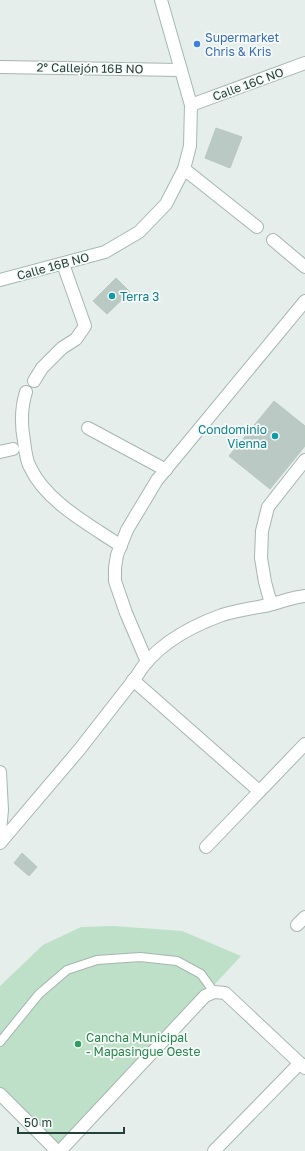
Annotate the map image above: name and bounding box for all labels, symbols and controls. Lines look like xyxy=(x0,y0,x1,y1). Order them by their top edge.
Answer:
place label: Supermarket Chris & Kris xyxy=(205,30,280,59)
marker: Supermarket Chris & Kris xyxy=(192,39,202,49)
street label: 2° Callejón 16B NO xyxy=(36,60,144,76)
street label: Calle 16C NO xyxy=(210,64,286,104)
street label: Calle 16B NO xyxy=(15,249,91,283)
place label: Terra 3 xyxy=(120,289,159,304)
marker: Terra 3 xyxy=(107,291,117,301)
place label: Condominio Vienna xyxy=(198,422,267,451)
marker: Condominio Vienna xyxy=(270,431,280,441)
place label: Cancha Municipal - Mapasingue Oeste xyxy=(86,1030,200,1059)
marker: Cancha Municipal - Mapasingue Oeste xyxy=(73,1039,83,1049)
scale bar xyxy=(18,1109,124,1135)
text: 50 m xyxy=(24,1115,52,1130)

